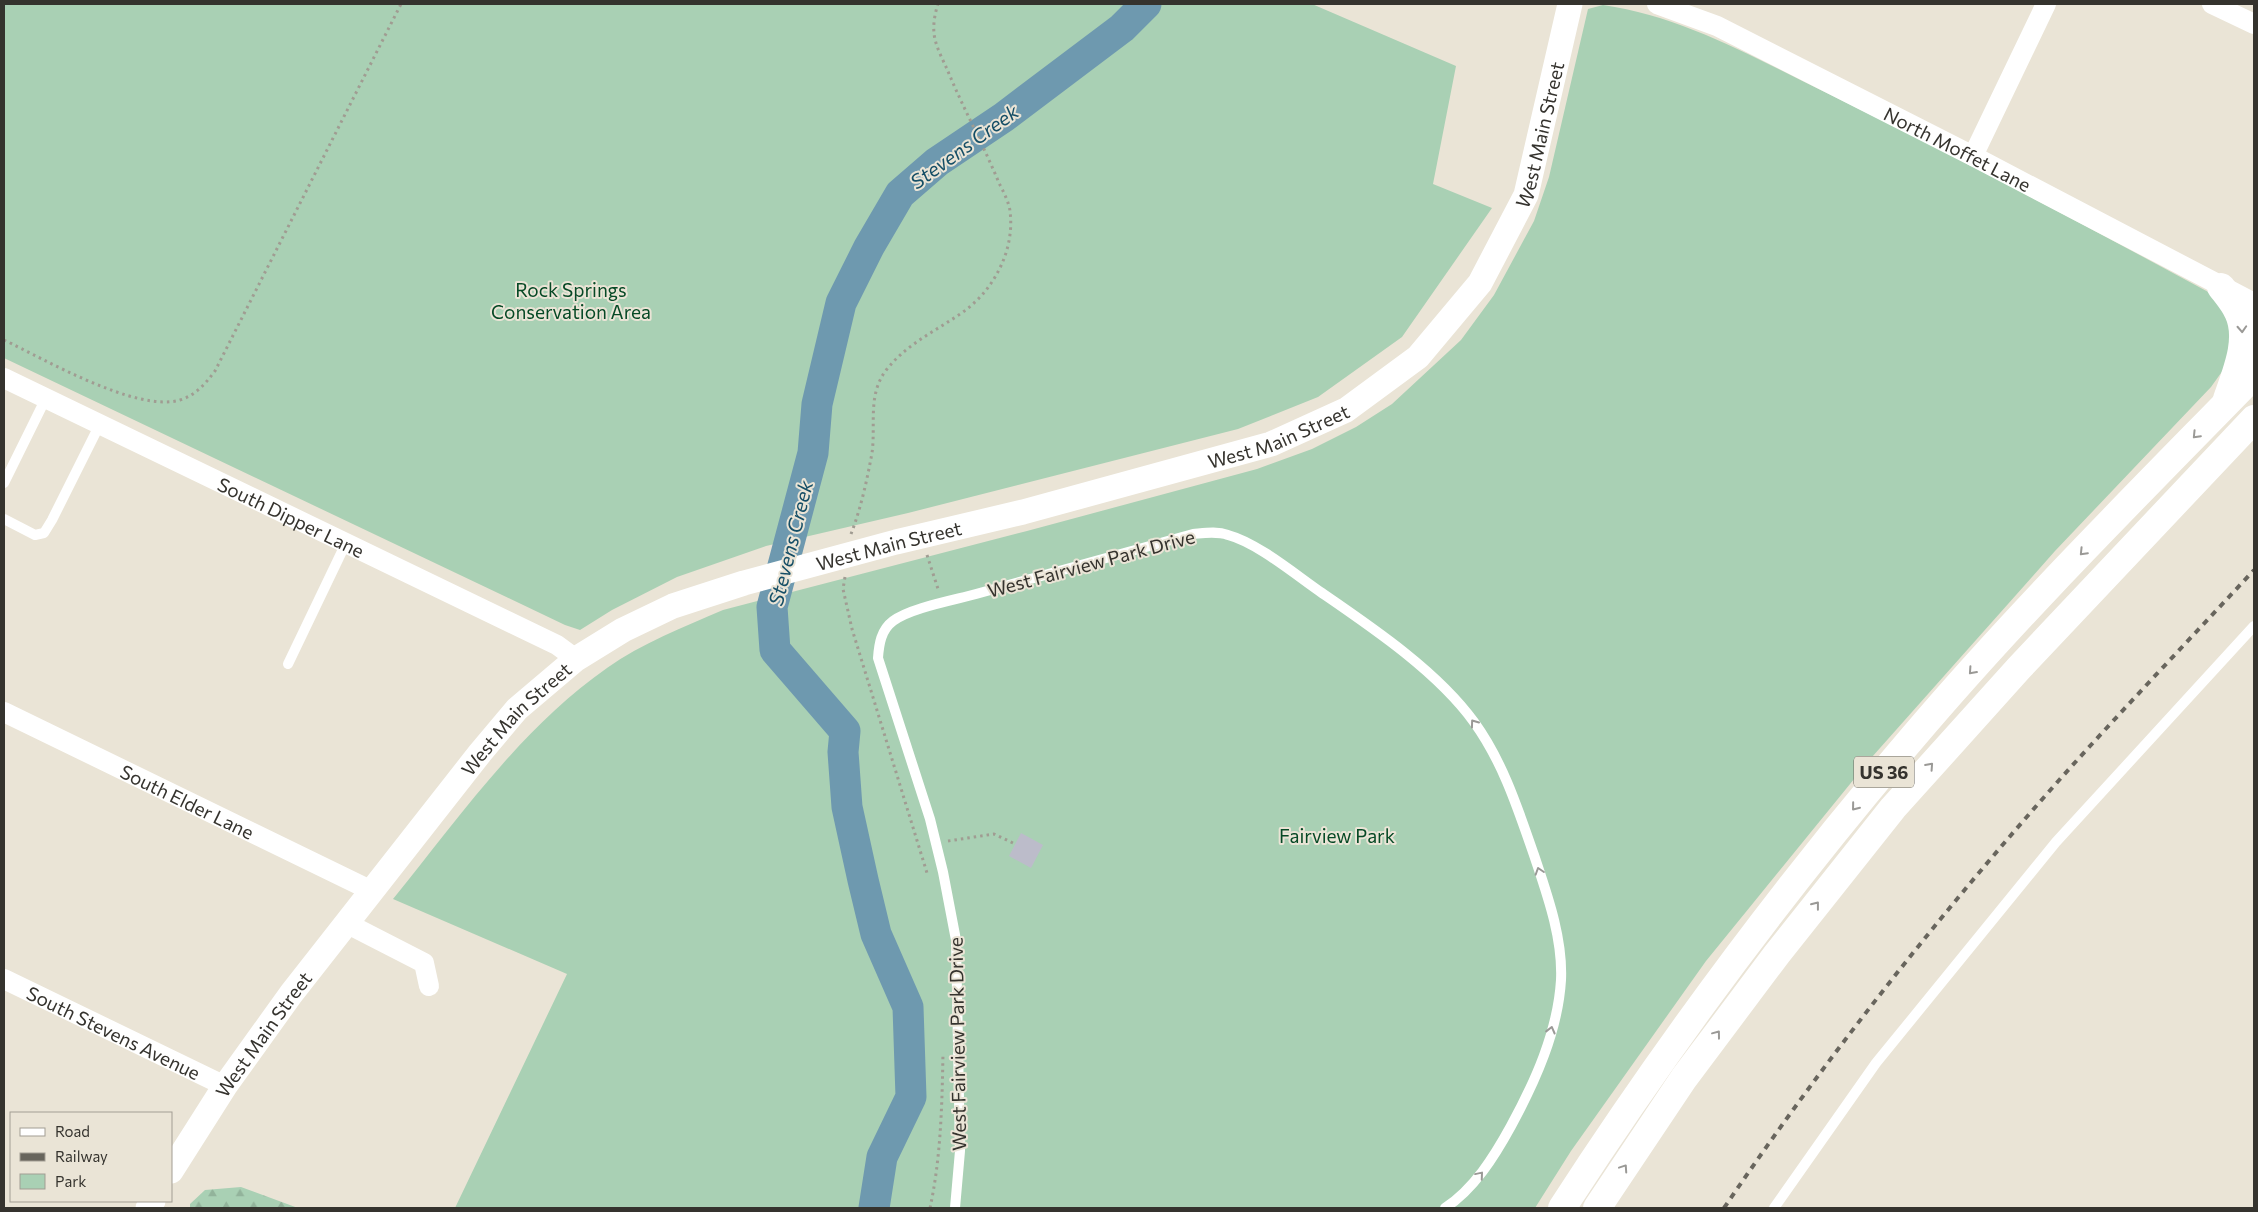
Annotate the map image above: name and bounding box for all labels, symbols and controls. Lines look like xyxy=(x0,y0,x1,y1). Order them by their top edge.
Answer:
street label: West Main Street xyxy=(1510,59,1568,212)
water label: Stevens Creek xyxy=(905,98,1024,193)
street label: North Moffet Lane xyxy=(1880,101,2035,196)
park label: Rock Springs Conservation Area xyxy=(491,278,651,323)
one-way arrow xyxy=(2236,326,2247,334)
street label: West Main Street xyxy=(1205,399,1353,472)
one-way arrow xyxy=(2193,429,2202,438)
street label: South Dipper Lane xyxy=(214,472,368,562)
water label: Stevens Creek xyxy=(763,477,817,608)
street label: West Main Street xyxy=(813,515,964,575)
street label: West Fairview Park Drive xyxy=(985,524,1197,602)
one-way arrow xyxy=(2080,546,2089,555)
street label: West Main Street xyxy=(456,657,576,780)
one-way arrow xyxy=(1969,665,1978,674)
one-way arrow xyxy=(1471,719,1480,729)
road number: US 36 xyxy=(1854,756,1914,788)
street label: South Elder Lane xyxy=(117,759,258,843)
one-way arrow xyxy=(1924,763,1933,772)
one-way arrow xyxy=(1852,801,1860,810)
park label: Fairview Park xyxy=(1279,824,1395,847)
one-way arrow xyxy=(1535,867,1545,876)
one-way arrow xyxy=(1810,902,1818,911)
street label: West Fairview Park Drive xyxy=(944,937,970,1151)
street label: West Main Street xyxy=(210,967,316,1101)
street label: South Stevens Avenue xyxy=(23,980,204,1084)
one-way arrow xyxy=(1545,1025,1556,1034)
one-way arrow xyxy=(1711,1030,1720,1040)
legend xyxy=(10,1112,172,1202)
text: Road xyxy=(55,1122,90,1140)
text: Railway xyxy=(55,1147,108,1165)
one-way arrow xyxy=(1618,1164,1628,1173)
one-way arrow xyxy=(1474,1171,1483,1180)
text: Park xyxy=(55,1172,86,1190)

